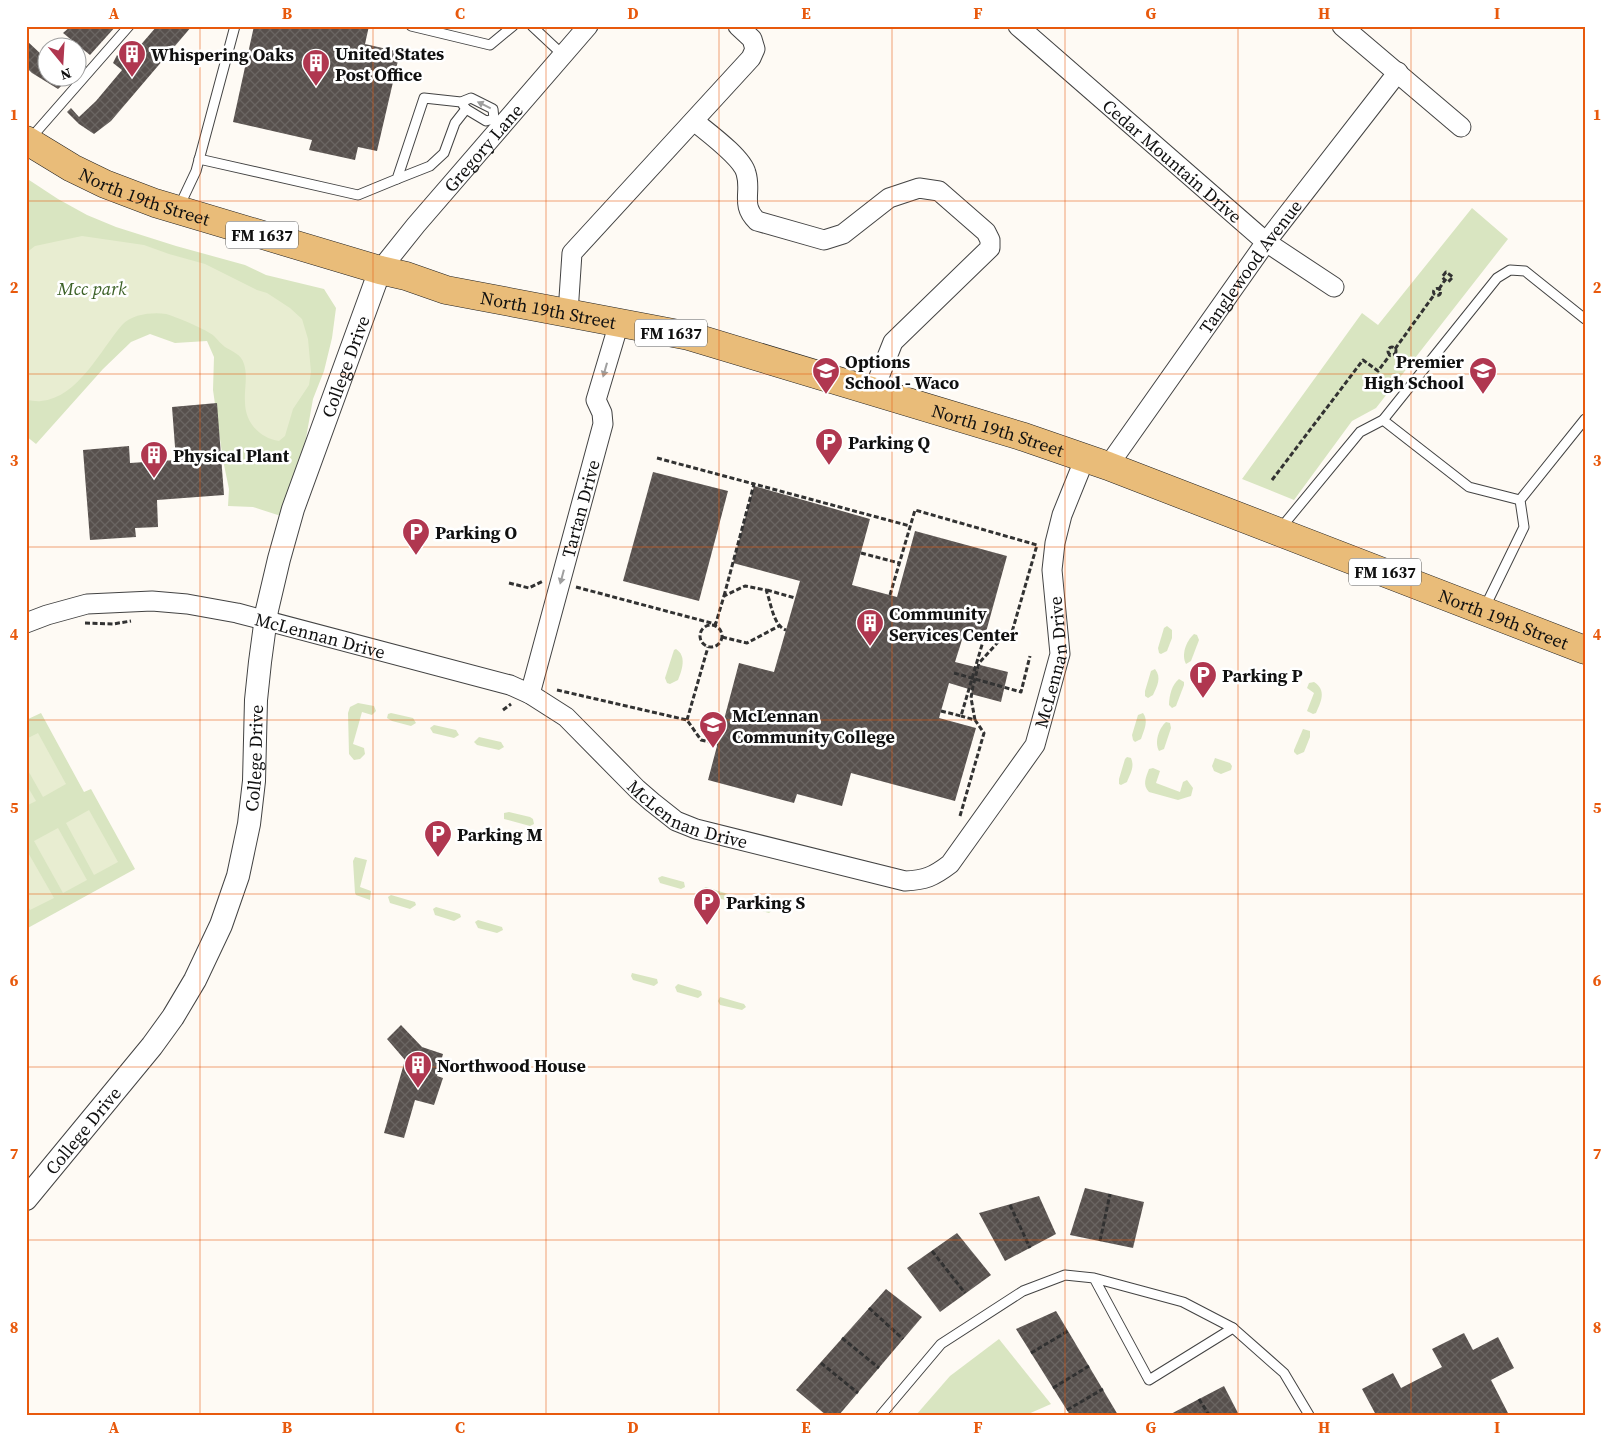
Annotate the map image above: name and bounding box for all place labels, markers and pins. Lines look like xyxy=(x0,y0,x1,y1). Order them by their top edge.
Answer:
building icon: Whispering Oaks xyxy=(117,39,147,78)
place label: United States Post Office xyxy=(335,41,444,87)
place label: Whispering Oaks xyxy=(151,42,294,67)
building icon: United States Post Office xyxy=(301,48,331,87)
place label: Options School - Waco xyxy=(845,349,959,395)
place label: Premier High School xyxy=(1364,349,1465,395)
school or university icon: Options School - Waco xyxy=(811,356,841,395)
school or university icon: Premier High School xyxy=(1468,356,1498,395)
parking icon: Parking Q xyxy=(814,427,844,466)
place label: Parking Q xyxy=(848,430,930,455)
building icon: Physical Plant xyxy=(139,440,169,479)
place label: Physical Plant xyxy=(173,443,290,468)
parking icon: Parking O xyxy=(401,517,431,556)
place label: Parking O xyxy=(435,520,517,545)
place label: Community Services Center xyxy=(889,601,1019,647)
building icon: Community Services Center xyxy=(855,608,885,647)
parking icon: Parking P xyxy=(1188,660,1218,699)
place label: Parking P xyxy=(1222,663,1302,688)
place label: McLennan Community College xyxy=(732,703,895,749)
school or university icon: McLennan Community College xyxy=(698,710,728,749)
parking icon: Parking M xyxy=(423,819,453,858)
place label: Parking M xyxy=(457,822,543,847)
parking icon: Parking S xyxy=(692,887,722,926)
place label: Parking S xyxy=(726,890,805,915)
building icon: Northwood House xyxy=(403,1050,433,1089)
place label: Northwood House xyxy=(437,1053,586,1078)

